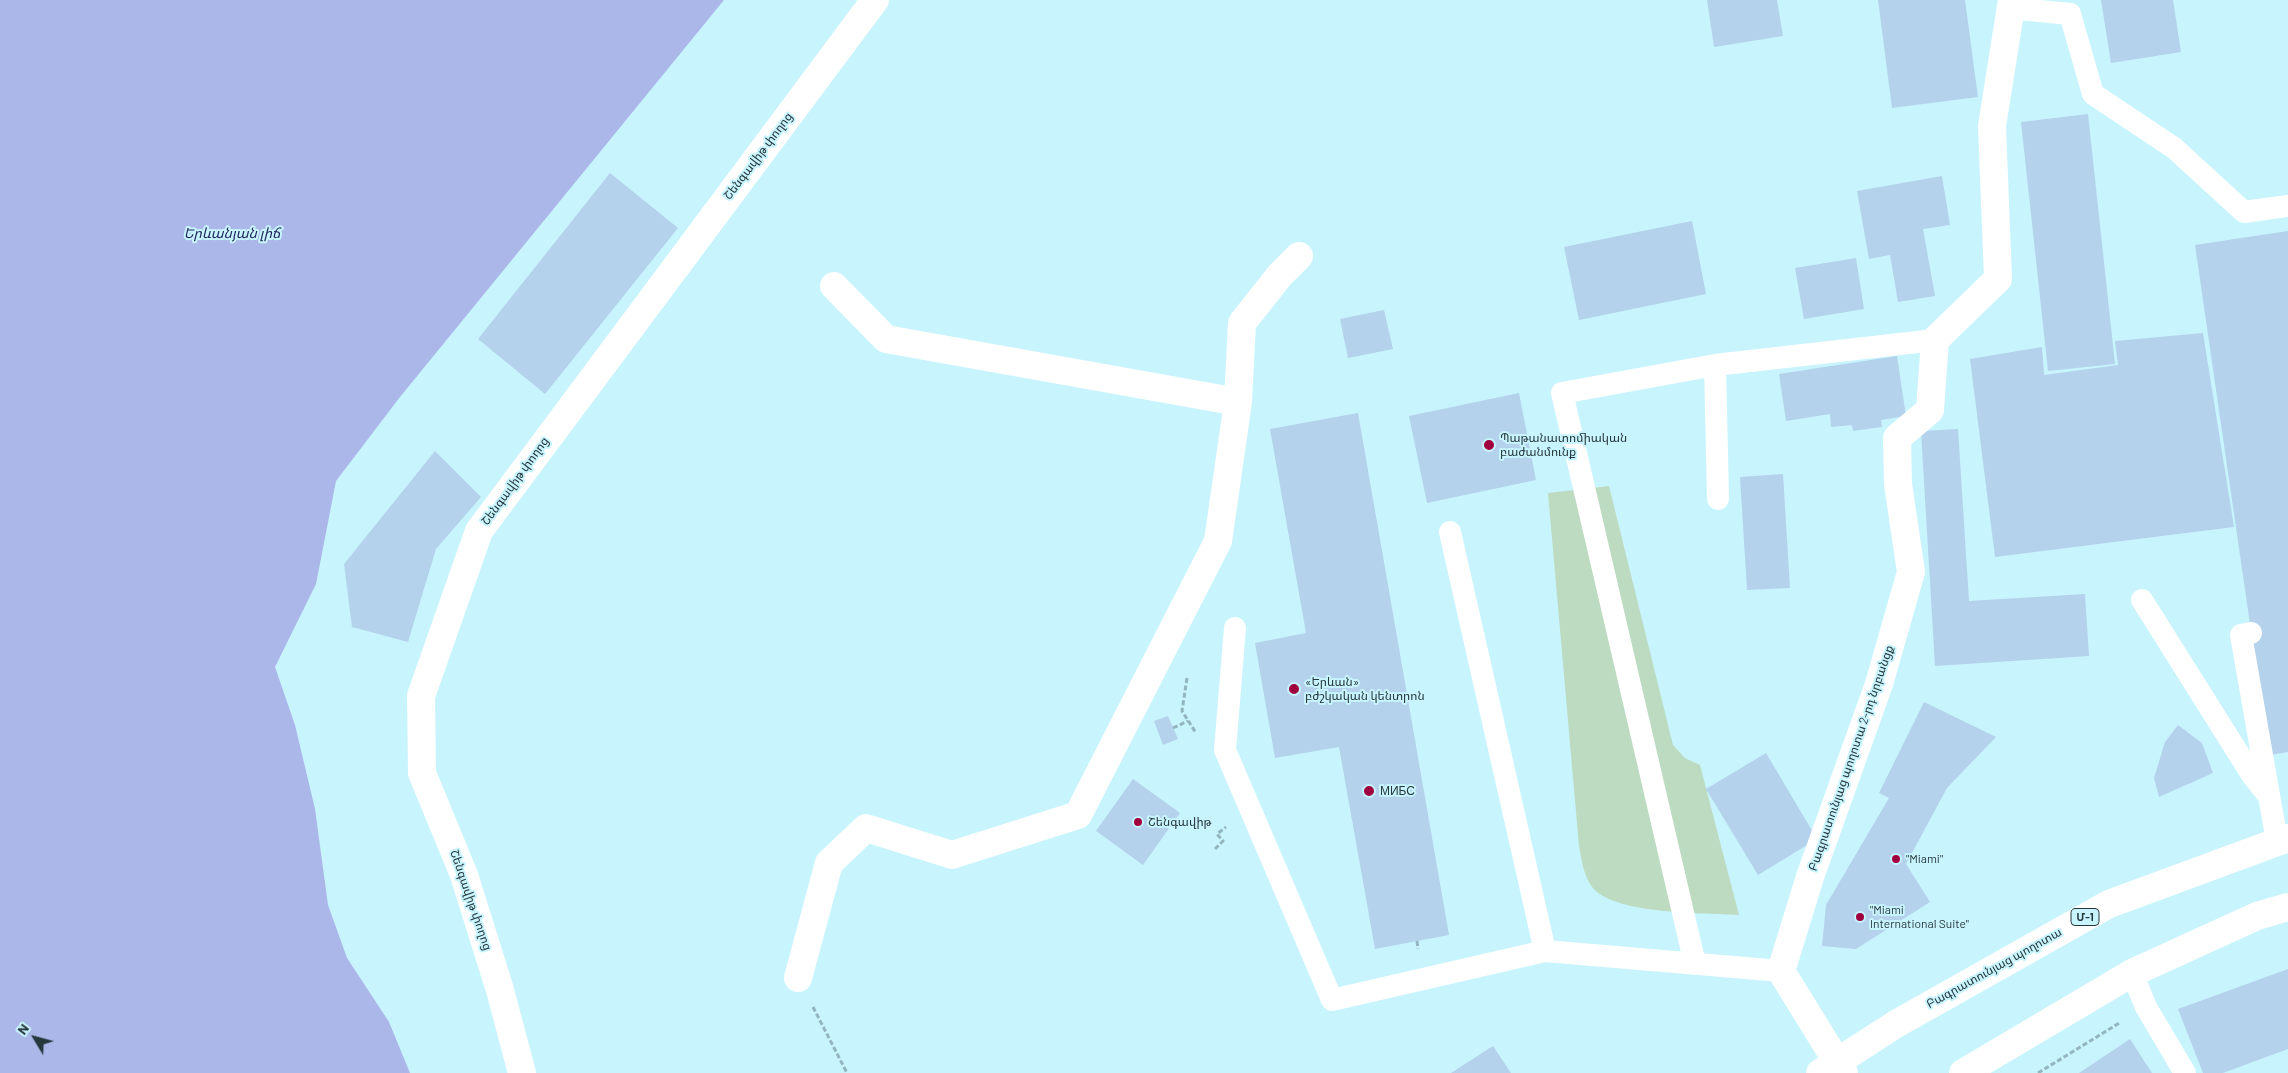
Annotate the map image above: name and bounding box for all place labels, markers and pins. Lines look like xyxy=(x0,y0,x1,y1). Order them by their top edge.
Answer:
place label: Պաթանատոմիական բաժանմունք xyxy=(1500,431,1627,459)
marker: Պաթանատոմիական բաժանմունք xyxy=(1482,438,1496,452)
place label: «Երևան» բժշկական կենտրոն xyxy=(1305,675,1425,703)
marker: «Երևան» բժշկական կենտրոն xyxy=(1287,682,1301,696)
marker: МИБС xyxy=(1362,784,1376,798)
place label: МИБС xyxy=(1380,784,1415,798)
place label: Շենգավիթ xyxy=(1148,815,1212,829)
marker: Շենգավիթ xyxy=(1132,816,1144,828)
place label: "Miami" xyxy=(1906,852,1943,866)
marker: "Miami" xyxy=(1890,853,1902,865)
place label: "Miami International Suite" xyxy=(1870,903,1969,931)
marker: "Miami International Suite" xyxy=(1854,911,1866,923)

